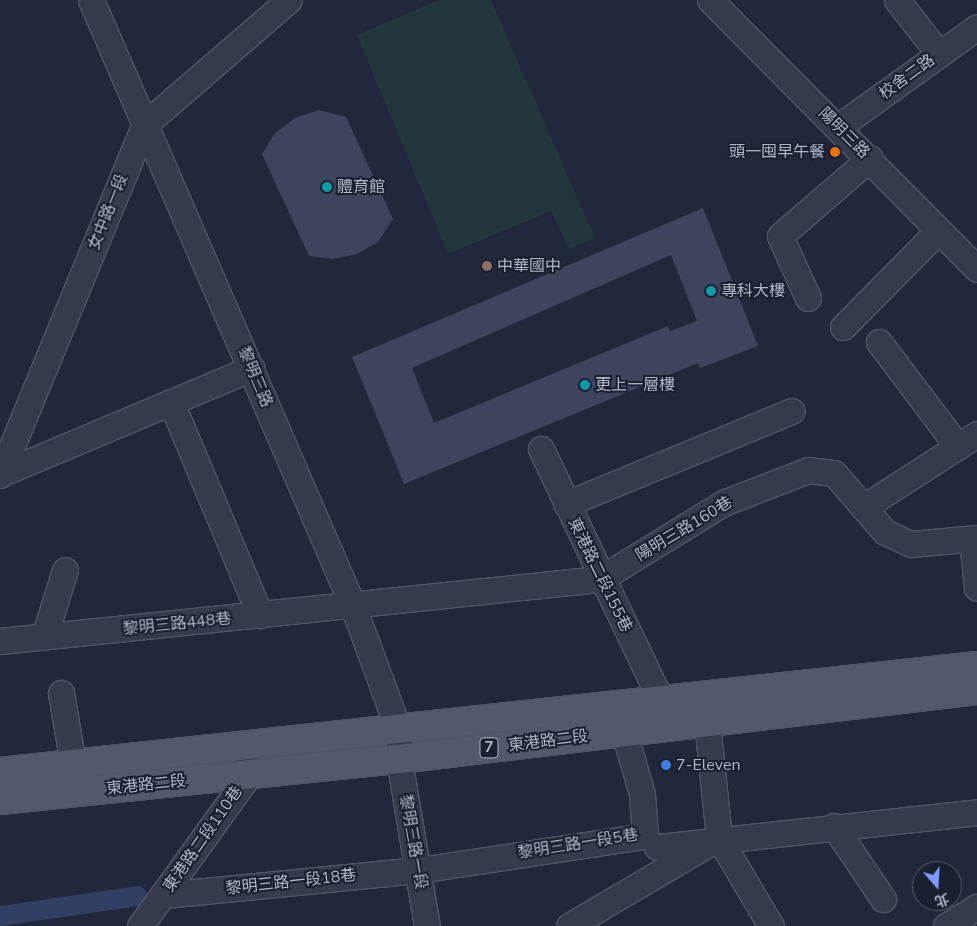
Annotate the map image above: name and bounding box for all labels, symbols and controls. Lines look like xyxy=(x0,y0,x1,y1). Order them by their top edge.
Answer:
street label: 校舍二路 xyxy=(875,50,939,104)
street label: 陽明三路 xyxy=(815,104,873,162)
place label: 頭一囤早午餐 xyxy=(729,142,825,162)
marker: 頭一囤早午餐 xyxy=(829,146,841,158)
street label: 女中路一段 xyxy=(84,171,132,253)
place label: 體育館 xyxy=(337,177,385,197)
marker: 體育館 xyxy=(321,181,333,193)
place label: 中華國中 xyxy=(497,256,561,276)
marker: 中華國中 xyxy=(481,260,493,272)
place label: 專科大樓 xyxy=(721,281,785,301)
marker: 專科大樓 xyxy=(705,285,717,297)
street label: 黎明三路 xyxy=(234,344,276,410)
place label: 更上一層樓 xyxy=(595,375,675,395)
marker: 更上一層樓 xyxy=(579,379,591,391)
street label: 陽明三路160巷 xyxy=(632,493,736,565)
street label: 東港路二段155巷 xyxy=(564,515,636,635)
street label: 黎明三路448巷 xyxy=(122,609,232,639)
street label: 東港路二段 xyxy=(507,727,589,755)
road number: 7 xyxy=(479,736,499,760)
place label: 7-Eleven xyxy=(676,755,740,775)
marker: 7-Eleven xyxy=(660,759,672,771)
street label: 東港路二段 xyxy=(105,771,187,799)
street label: 東港路二段110巷 xyxy=(159,782,247,896)
street label: 黎明三路一段 xyxy=(395,793,431,891)
street label: 黎明三路一段5巷 xyxy=(516,825,640,863)
north arrow xyxy=(912,861,962,911)
street label: 黎明三路一段18巷 xyxy=(225,866,357,898)
text: 北 xyxy=(932,888,951,911)

